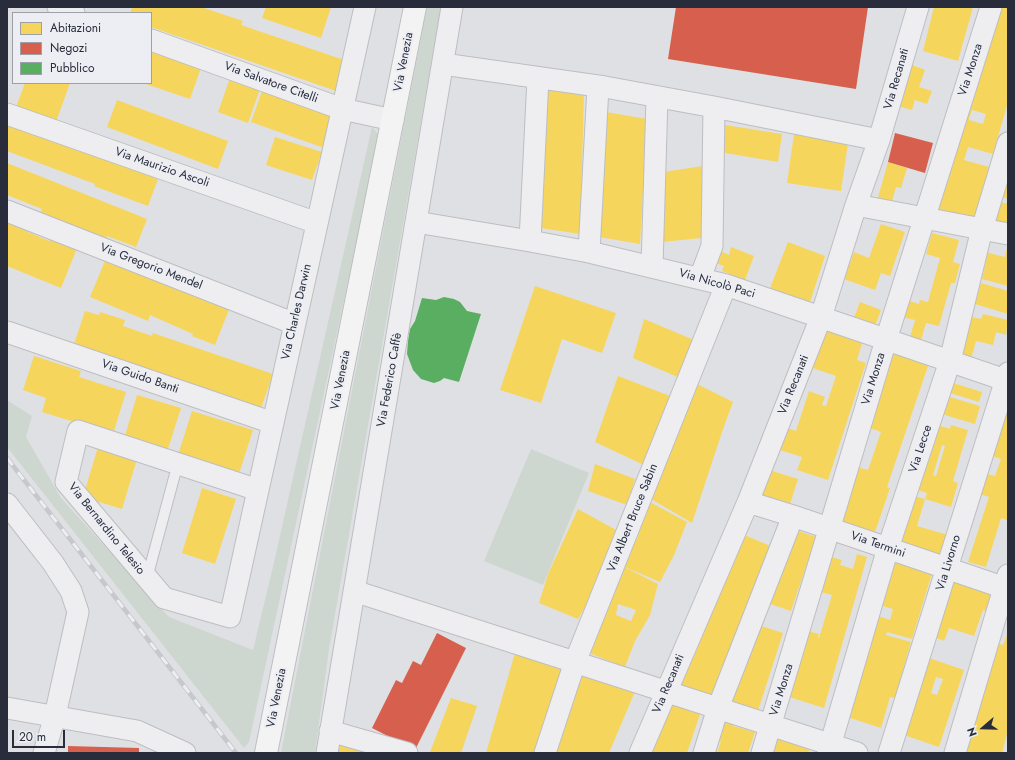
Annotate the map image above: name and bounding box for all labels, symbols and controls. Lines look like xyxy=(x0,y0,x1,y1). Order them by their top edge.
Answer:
legend xyxy=(12,12,152,84)
text: Abitazioni xyxy=(50,19,101,37)
street label: Via Venezia xyxy=(391,31,417,93)
text: Negozi xyxy=(50,39,87,57)
street label: Via Monza xyxy=(956,42,986,98)
street label: Via Recanati xyxy=(881,47,913,111)
text: Pubblico xyxy=(50,59,94,77)
street label: Via Salvatore Citelli xyxy=(222,59,320,107)
street label: Via Maurizio Ascoli xyxy=(113,145,211,191)
street label: Via Gregorio Mendel xyxy=(98,241,204,293)
street label: Via Charles Darwin xyxy=(279,263,315,361)
street label: Via Nicolò Paci xyxy=(677,266,757,302)
street label: Via Federico Caffè xyxy=(375,332,405,428)
street label: Via Venezia xyxy=(328,349,354,411)
street label: Via Monza xyxy=(859,351,889,407)
street label: Via Recanati xyxy=(776,353,812,417)
street label: Via Guido Banti xyxy=(99,357,181,397)
street label: Via Lecce xyxy=(906,423,936,475)
street label: Via Albert Bruce Sabin xyxy=(605,462,661,574)
street label: Via Bernardino Telesio xyxy=(65,480,147,578)
street label: Via Termini xyxy=(849,529,907,561)
street label: Via Livorno xyxy=(934,533,964,593)
street label: Via Recanati xyxy=(650,652,688,716)
street label: Via Monza xyxy=(767,662,797,718)
street label: Via Venezia xyxy=(264,667,290,729)
north arrow xyxy=(963,708,1003,748)
scale bar xyxy=(14,722,67,748)
text: N xyxy=(963,725,981,739)
text: 20 m xyxy=(19,728,46,746)

